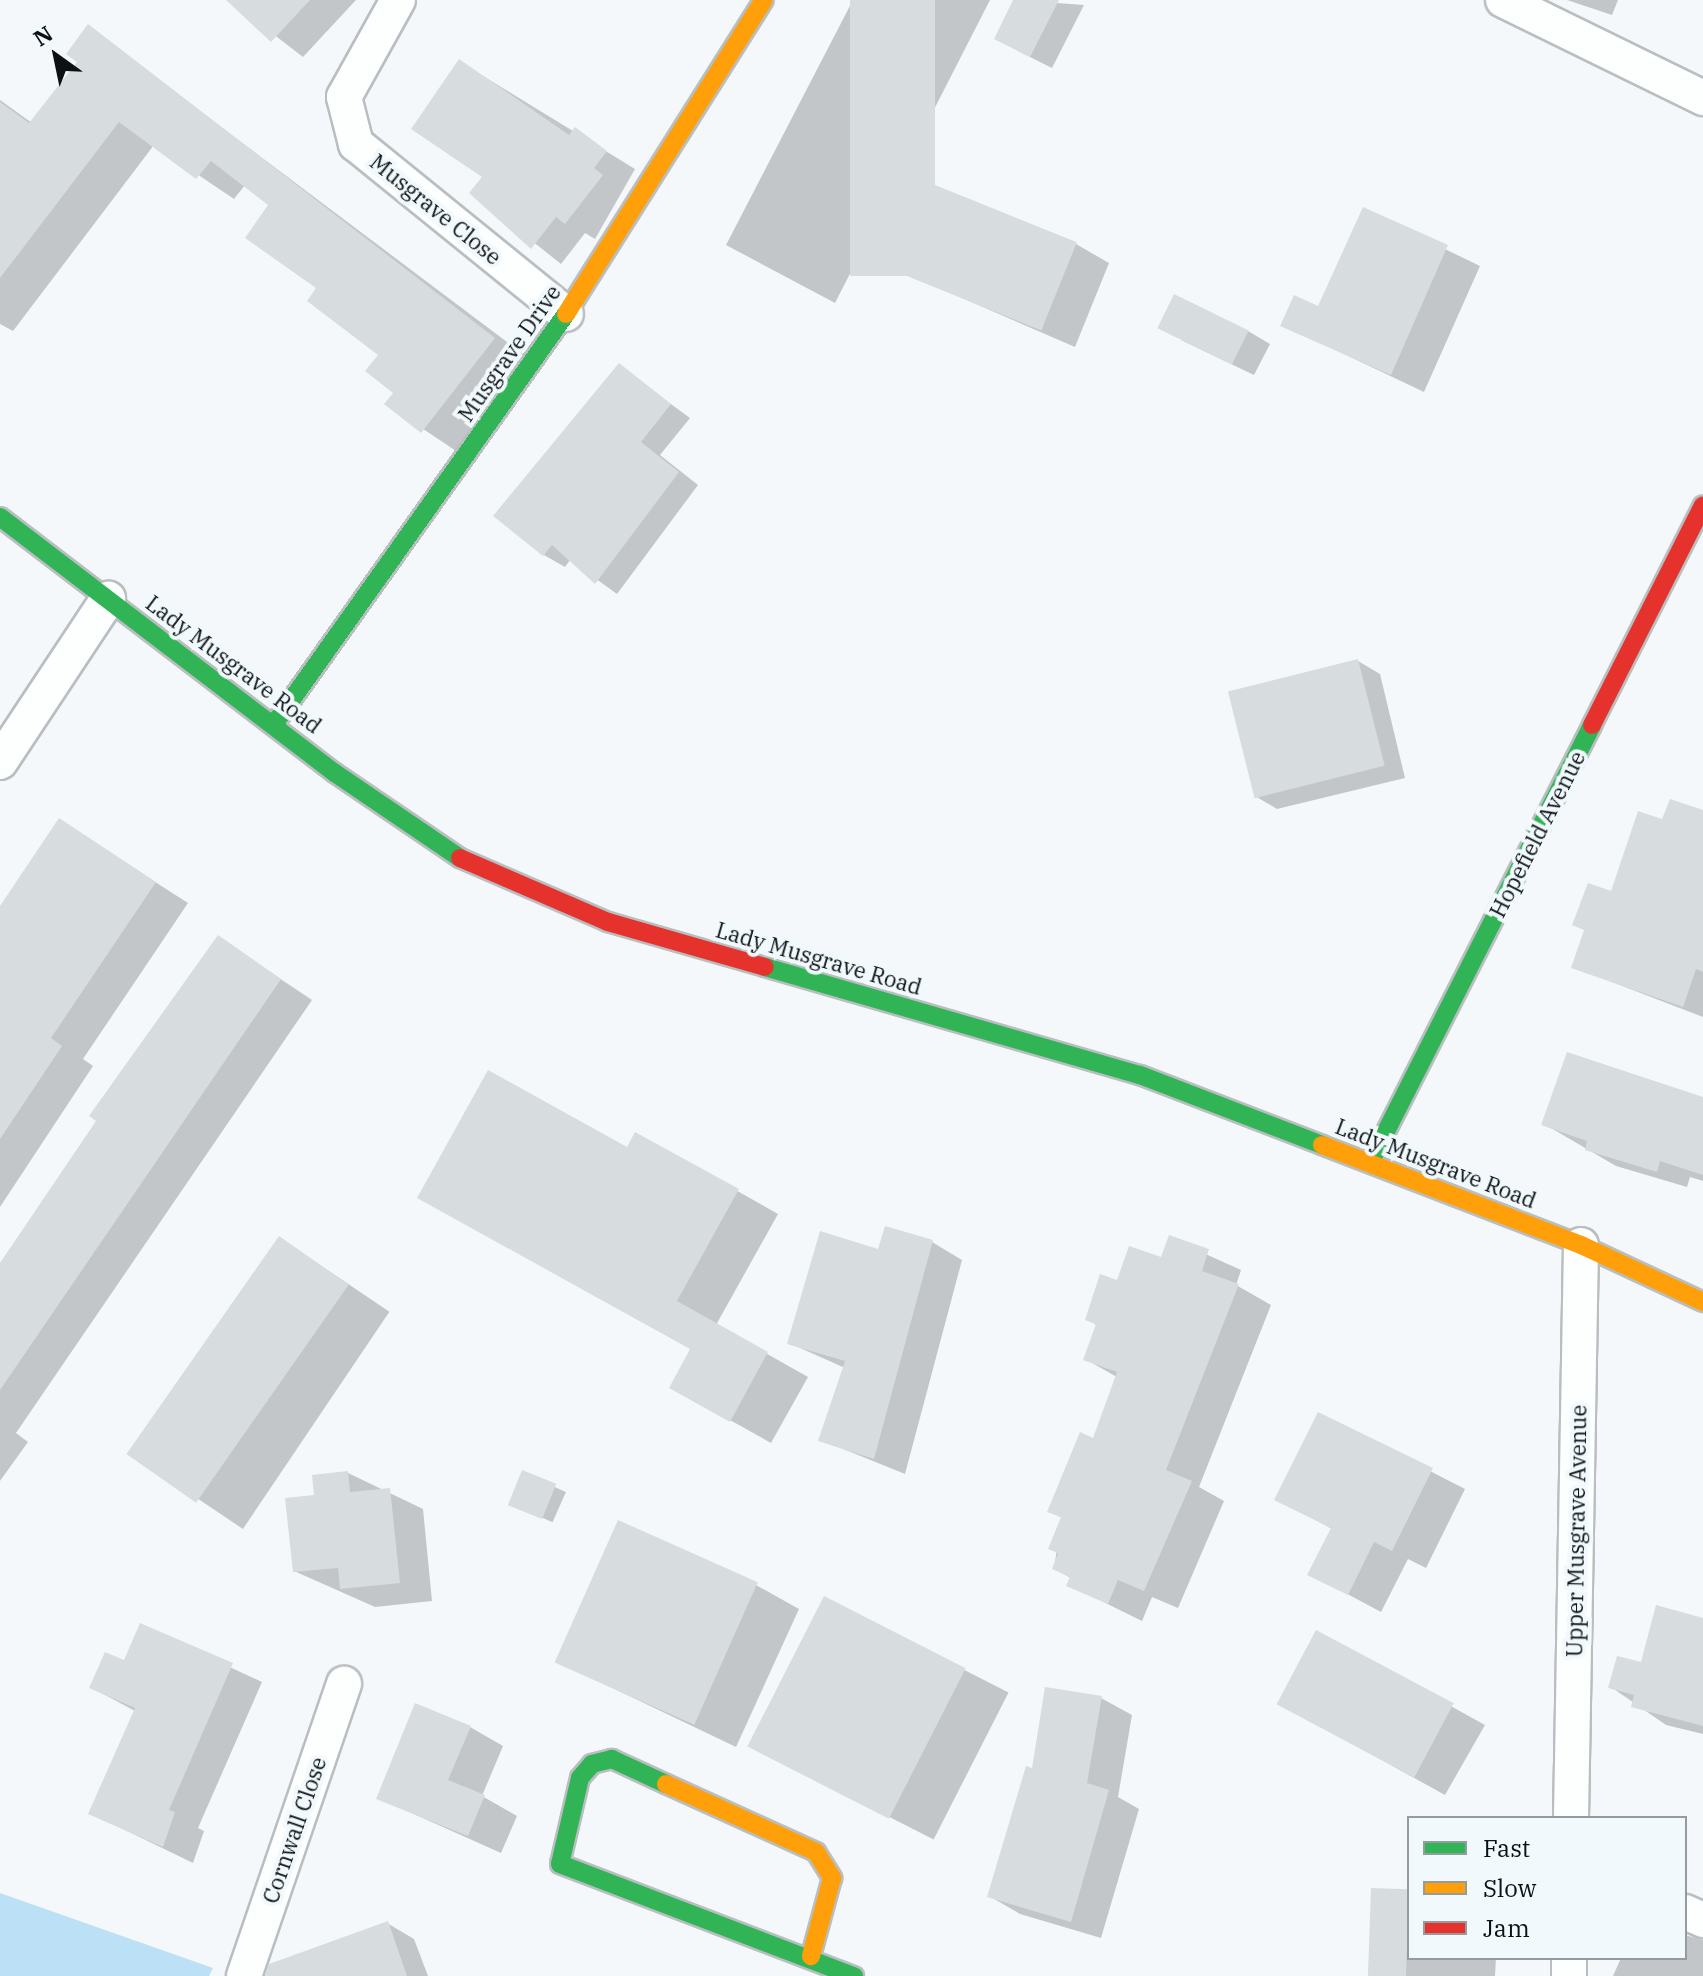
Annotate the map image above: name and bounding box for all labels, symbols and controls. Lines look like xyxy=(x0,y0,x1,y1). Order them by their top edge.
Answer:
north arrow xyxy=(16,16,96,96)
text: N xyxy=(27,19,58,52)
street label: Musgrave Close xyxy=(365,148,507,270)
street label: Musgrave Drive xyxy=(452,280,566,426)
street label: Lady Musgrave Road xyxy=(141,589,327,739)
street label: Hopefield Avenue xyxy=(1484,746,1590,922)
street label: Lady Musgrave Road xyxy=(713,916,925,1000)
street label: Lady Musgrave Road xyxy=(1332,1113,1540,1213)
street label: Upper Musgrave Avenue xyxy=(1561,1405,1591,1657)
street label: Cornwall Close xyxy=(257,1753,331,1907)
legend xyxy=(1407,1816,1687,1960)
text: Fast xyxy=(1483,1832,1530,1864)
text: Slow xyxy=(1483,1872,1536,1904)
text: Jam xyxy=(1483,1912,1530,1944)

